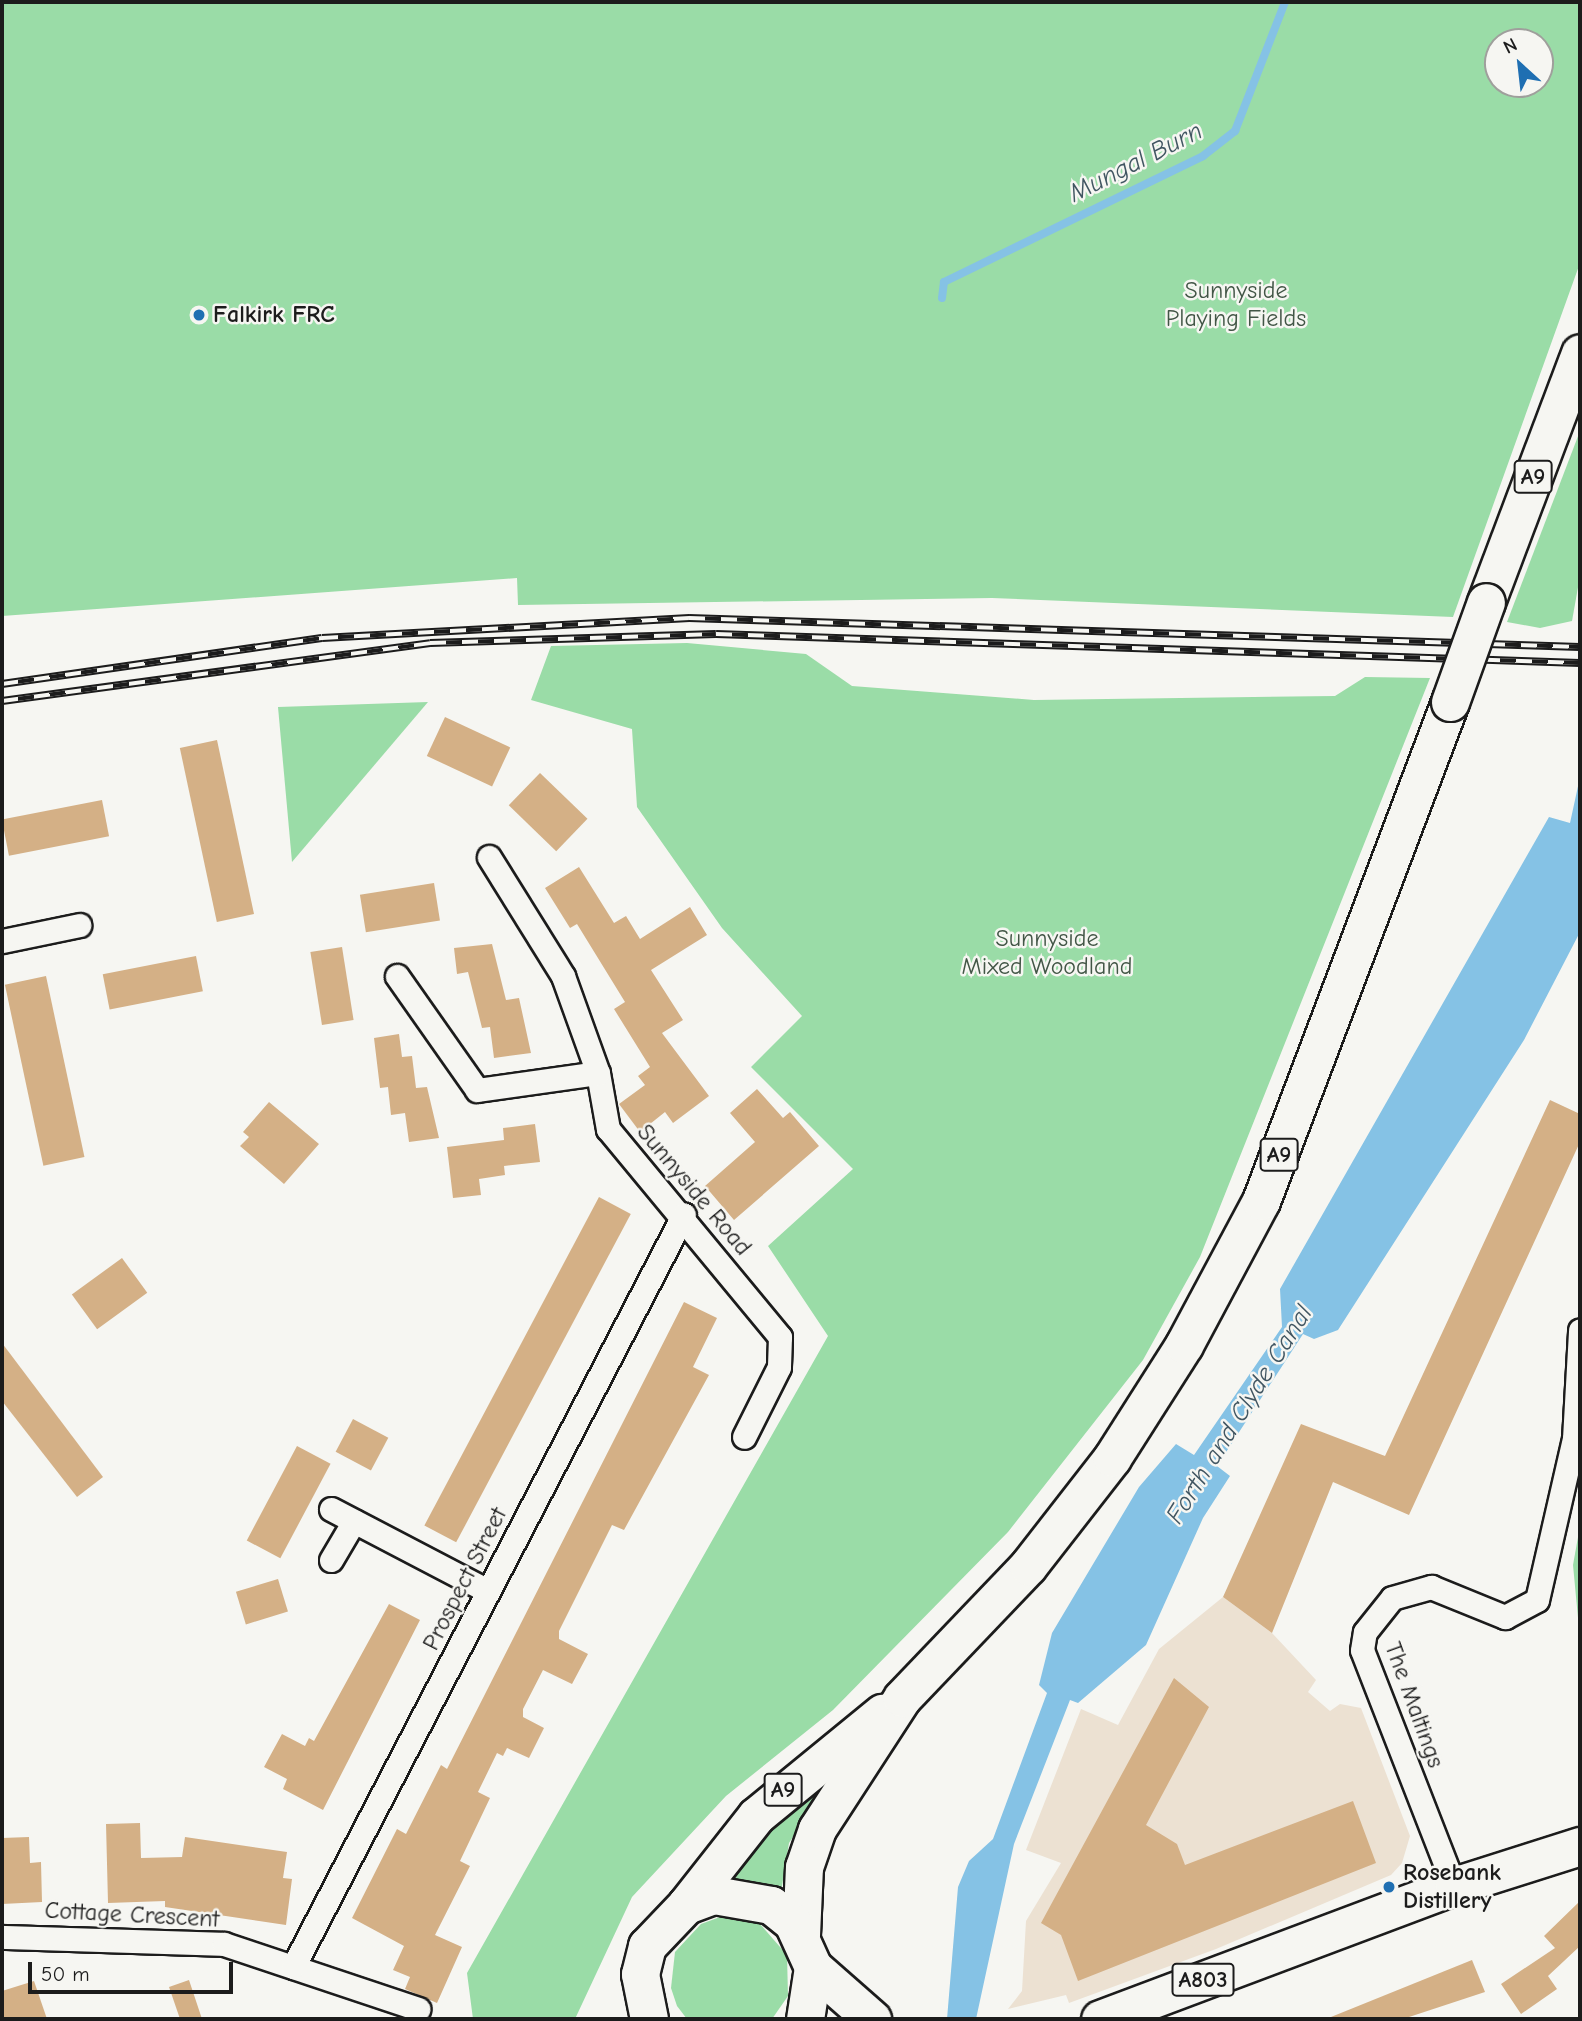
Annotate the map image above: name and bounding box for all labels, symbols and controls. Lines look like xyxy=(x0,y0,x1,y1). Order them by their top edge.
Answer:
north arrow xyxy=(1484,28,1554,98)
text: N xyxy=(1500,33,1521,59)
water label: Mungal Burn xyxy=(1064,116,1208,210)
park label: Sunnyside Playing Fields xyxy=(1166,277,1306,333)
place label: Falkirk FRC xyxy=(213,301,335,329)
marker: Falkirk FRC xyxy=(191,307,207,323)
road number: A9 xyxy=(1512,457,1554,496)
park label: Sunnyside Mixed Woodland xyxy=(962,925,1132,981)
street label: Sunnyside Road xyxy=(631,1118,757,1262)
road number: A9 xyxy=(1258,1136,1300,1174)
water label: Forth and Clyde Canal xyxy=(1160,1300,1320,1530)
street label: Prospect Street xyxy=(417,1503,513,1655)
street label: The Maltings xyxy=(1378,1638,1450,1772)
road number: A9 xyxy=(762,1770,804,1810)
place label: Rosebank Distillery xyxy=(1403,1859,1501,1915)
marker: Rosebank Distillery xyxy=(1381,1879,1397,1895)
street label: Cottage Crescent xyxy=(44,1896,220,1934)
scale bar xyxy=(32,1948,236,1992)
road number: A803 xyxy=(1172,1960,1234,1999)
text: 50 m xyxy=(41,1962,90,1986)

